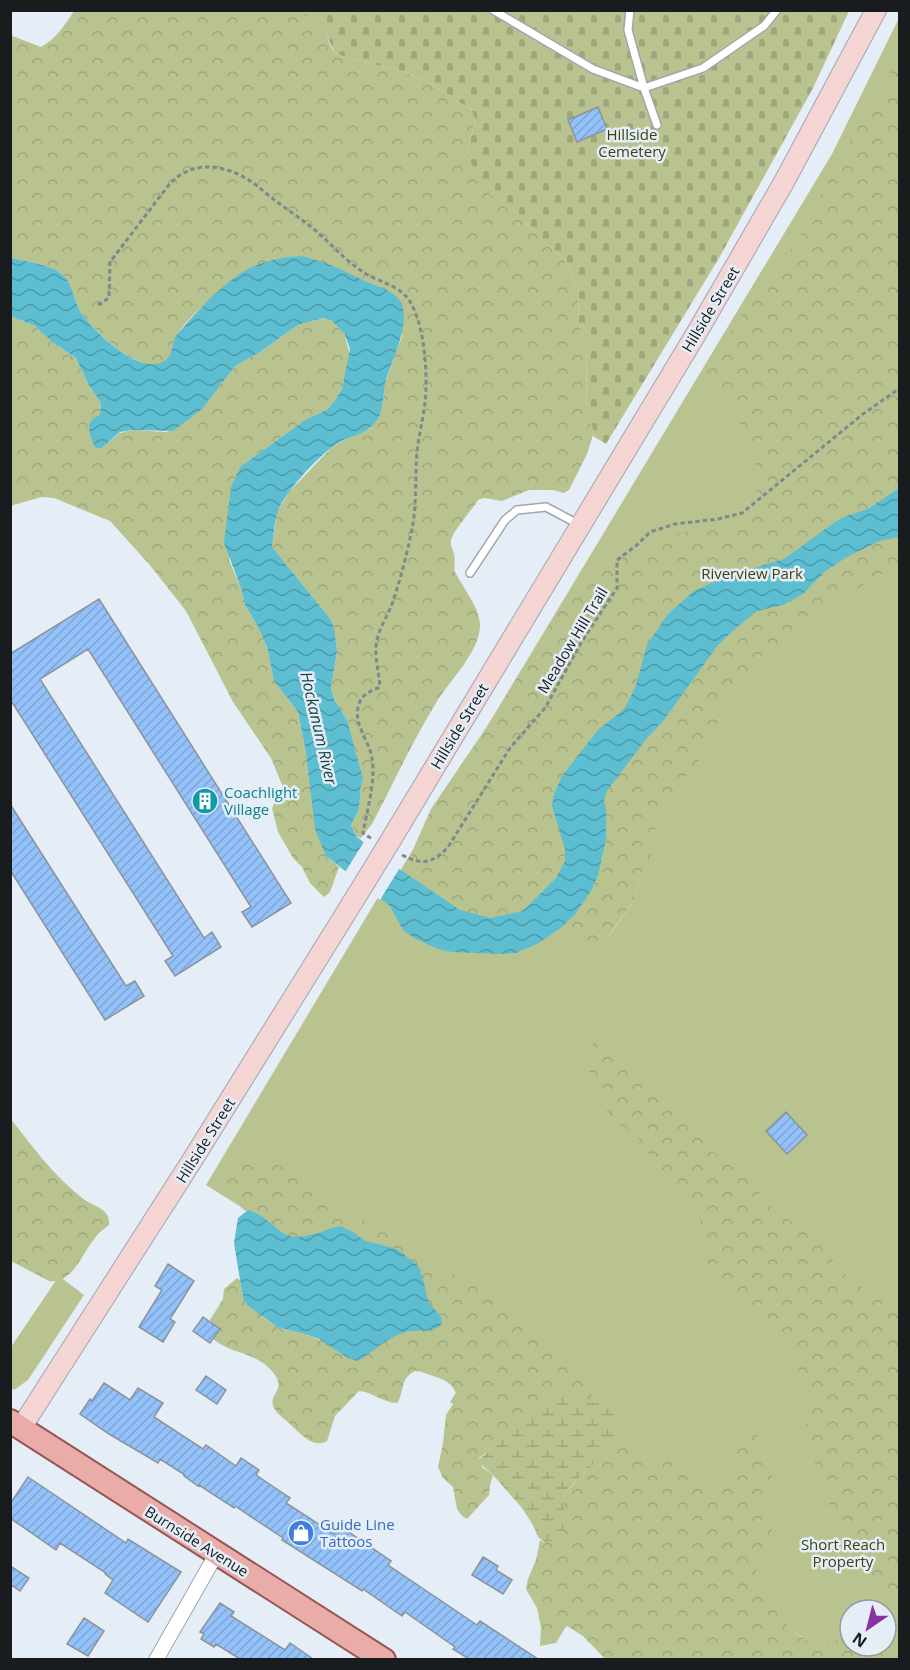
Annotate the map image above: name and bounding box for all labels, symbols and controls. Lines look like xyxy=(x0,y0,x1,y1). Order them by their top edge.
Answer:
park label: Hillside Cemetery xyxy=(598,124,666,161)
street label: Hillside Street xyxy=(677,262,743,356)
park label: Riverview Park xyxy=(701,563,803,583)
street label: Meadow Hill Trail xyxy=(532,583,612,697)
water label: Hockanum River xyxy=(295,669,343,787)
street label: Hillside Street xyxy=(426,679,492,773)
place label: Coachlight Village xyxy=(224,782,297,819)
building icon: Coachlight Village xyxy=(190,786,220,816)
street label: Hillside Street xyxy=(171,1094,239,1186)
street label: Burnside Avenue xyxy=(141,1501,253,1581)
place label: Guide Line Tattoos xyxy=(320,1514,395,1551)
shop icon: Guide Line Tattoos xyxy=(286,1518,316,1548)
park label: Short Reach Property xyxy=(801,1534,885,1571)
north arrow xyxy=(838,1598,898,1658)
text: N xyxy=(848,1628,871,1653)

